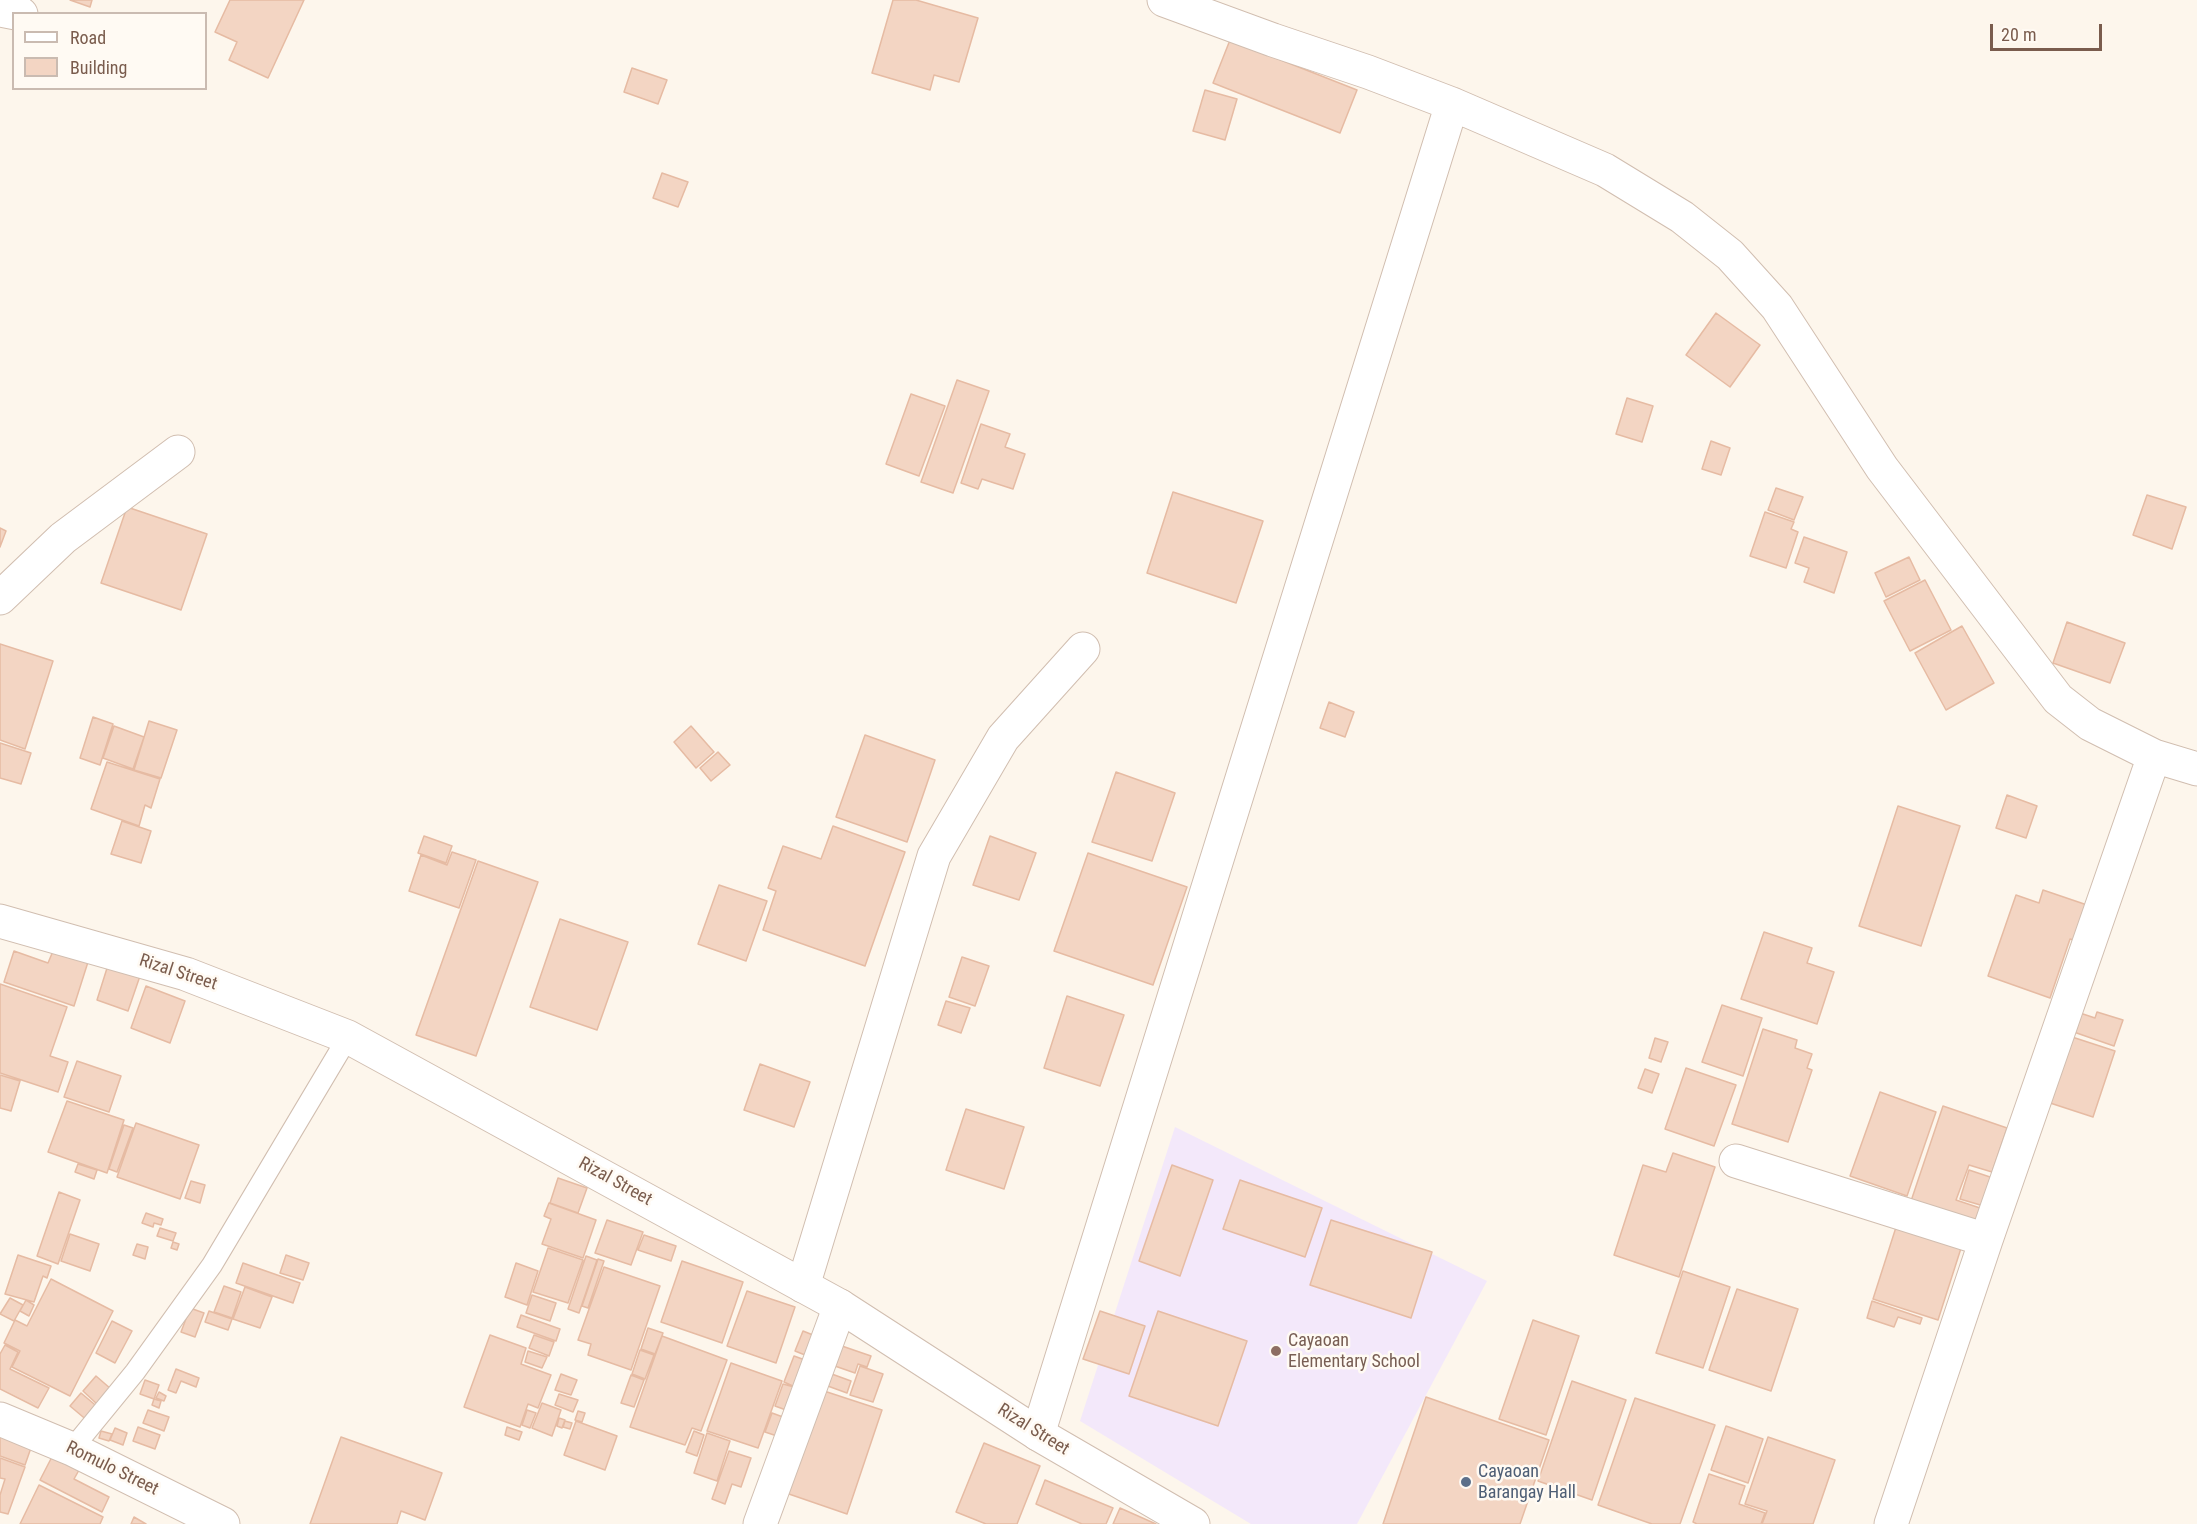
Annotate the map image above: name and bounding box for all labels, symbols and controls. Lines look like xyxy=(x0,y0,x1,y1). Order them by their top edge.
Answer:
legend xyxy=(12,12,207,90)
scale bar xyxy=(1993,12,2106,50)
text: 20 m xyxy=(2001,24,2036,45)
text: Road xyxy=(70,27,106,48)
text: Building xyxy=(70,57,127,78)
street label: Rizal Street xyxy=(136,950,220,996)
street label: Rizal Street xyxy=(574,1153,656,1211)
place label: Cayaoan Elementary School xyxy=(1288,1330,1420,1372)
marker: Cayaoan Elementary School xyxy=(1269,1344,1283,1358)
street label: Rizal Street xyxy=(993,1399,1073,1461)
street label: Romulo Street xyxy=(62,1437,162,1501)
place label: Cayaoan Barangay Hall xyxy=(1478,1461,1576,1504)
marker: Cayaoan Barangay Hall xyxy=(1459,1475,1473,1489)

